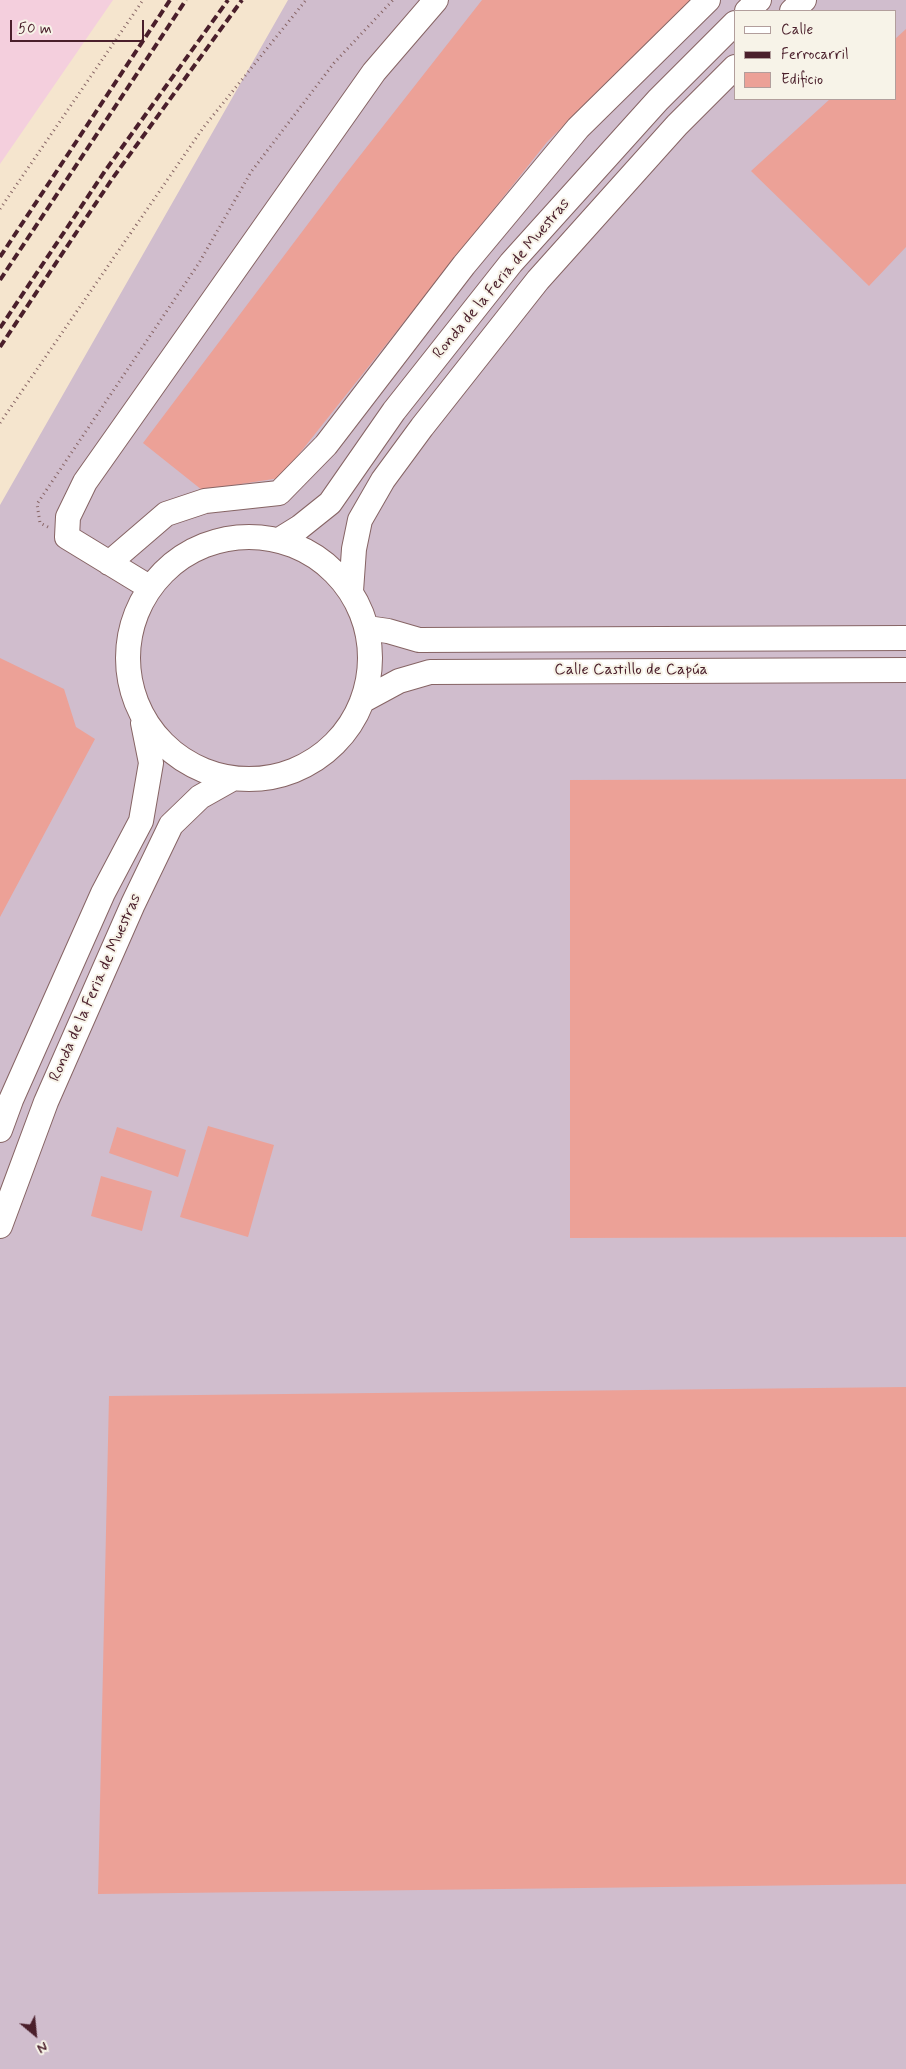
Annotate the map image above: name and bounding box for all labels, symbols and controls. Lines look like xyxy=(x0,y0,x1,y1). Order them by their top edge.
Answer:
scale bar xyxy=(12,10,146,42)
legend xyxy=(734,10,896,100)
text: 50 m xyxy=(18,19,52,39)
text: Calle xyxy=(781,20,813,40)
text: Ferrocarril xyxy=(781,45,849,65)
text: Edificio xyxy=(781,70,823,90)
street label: Ronda de la Feria de Muestras xyxy=(429,195,575,363)
street label: Calle Castillo de Capúa xyxy=(554,661,708,681)
street label: Ronda de la Feria de Muestras xyxy=(46,891,146,1085)
north arrow xyxy=(10,2009,60,2059)
text: N xyxy=(34,2037,50,2057)

